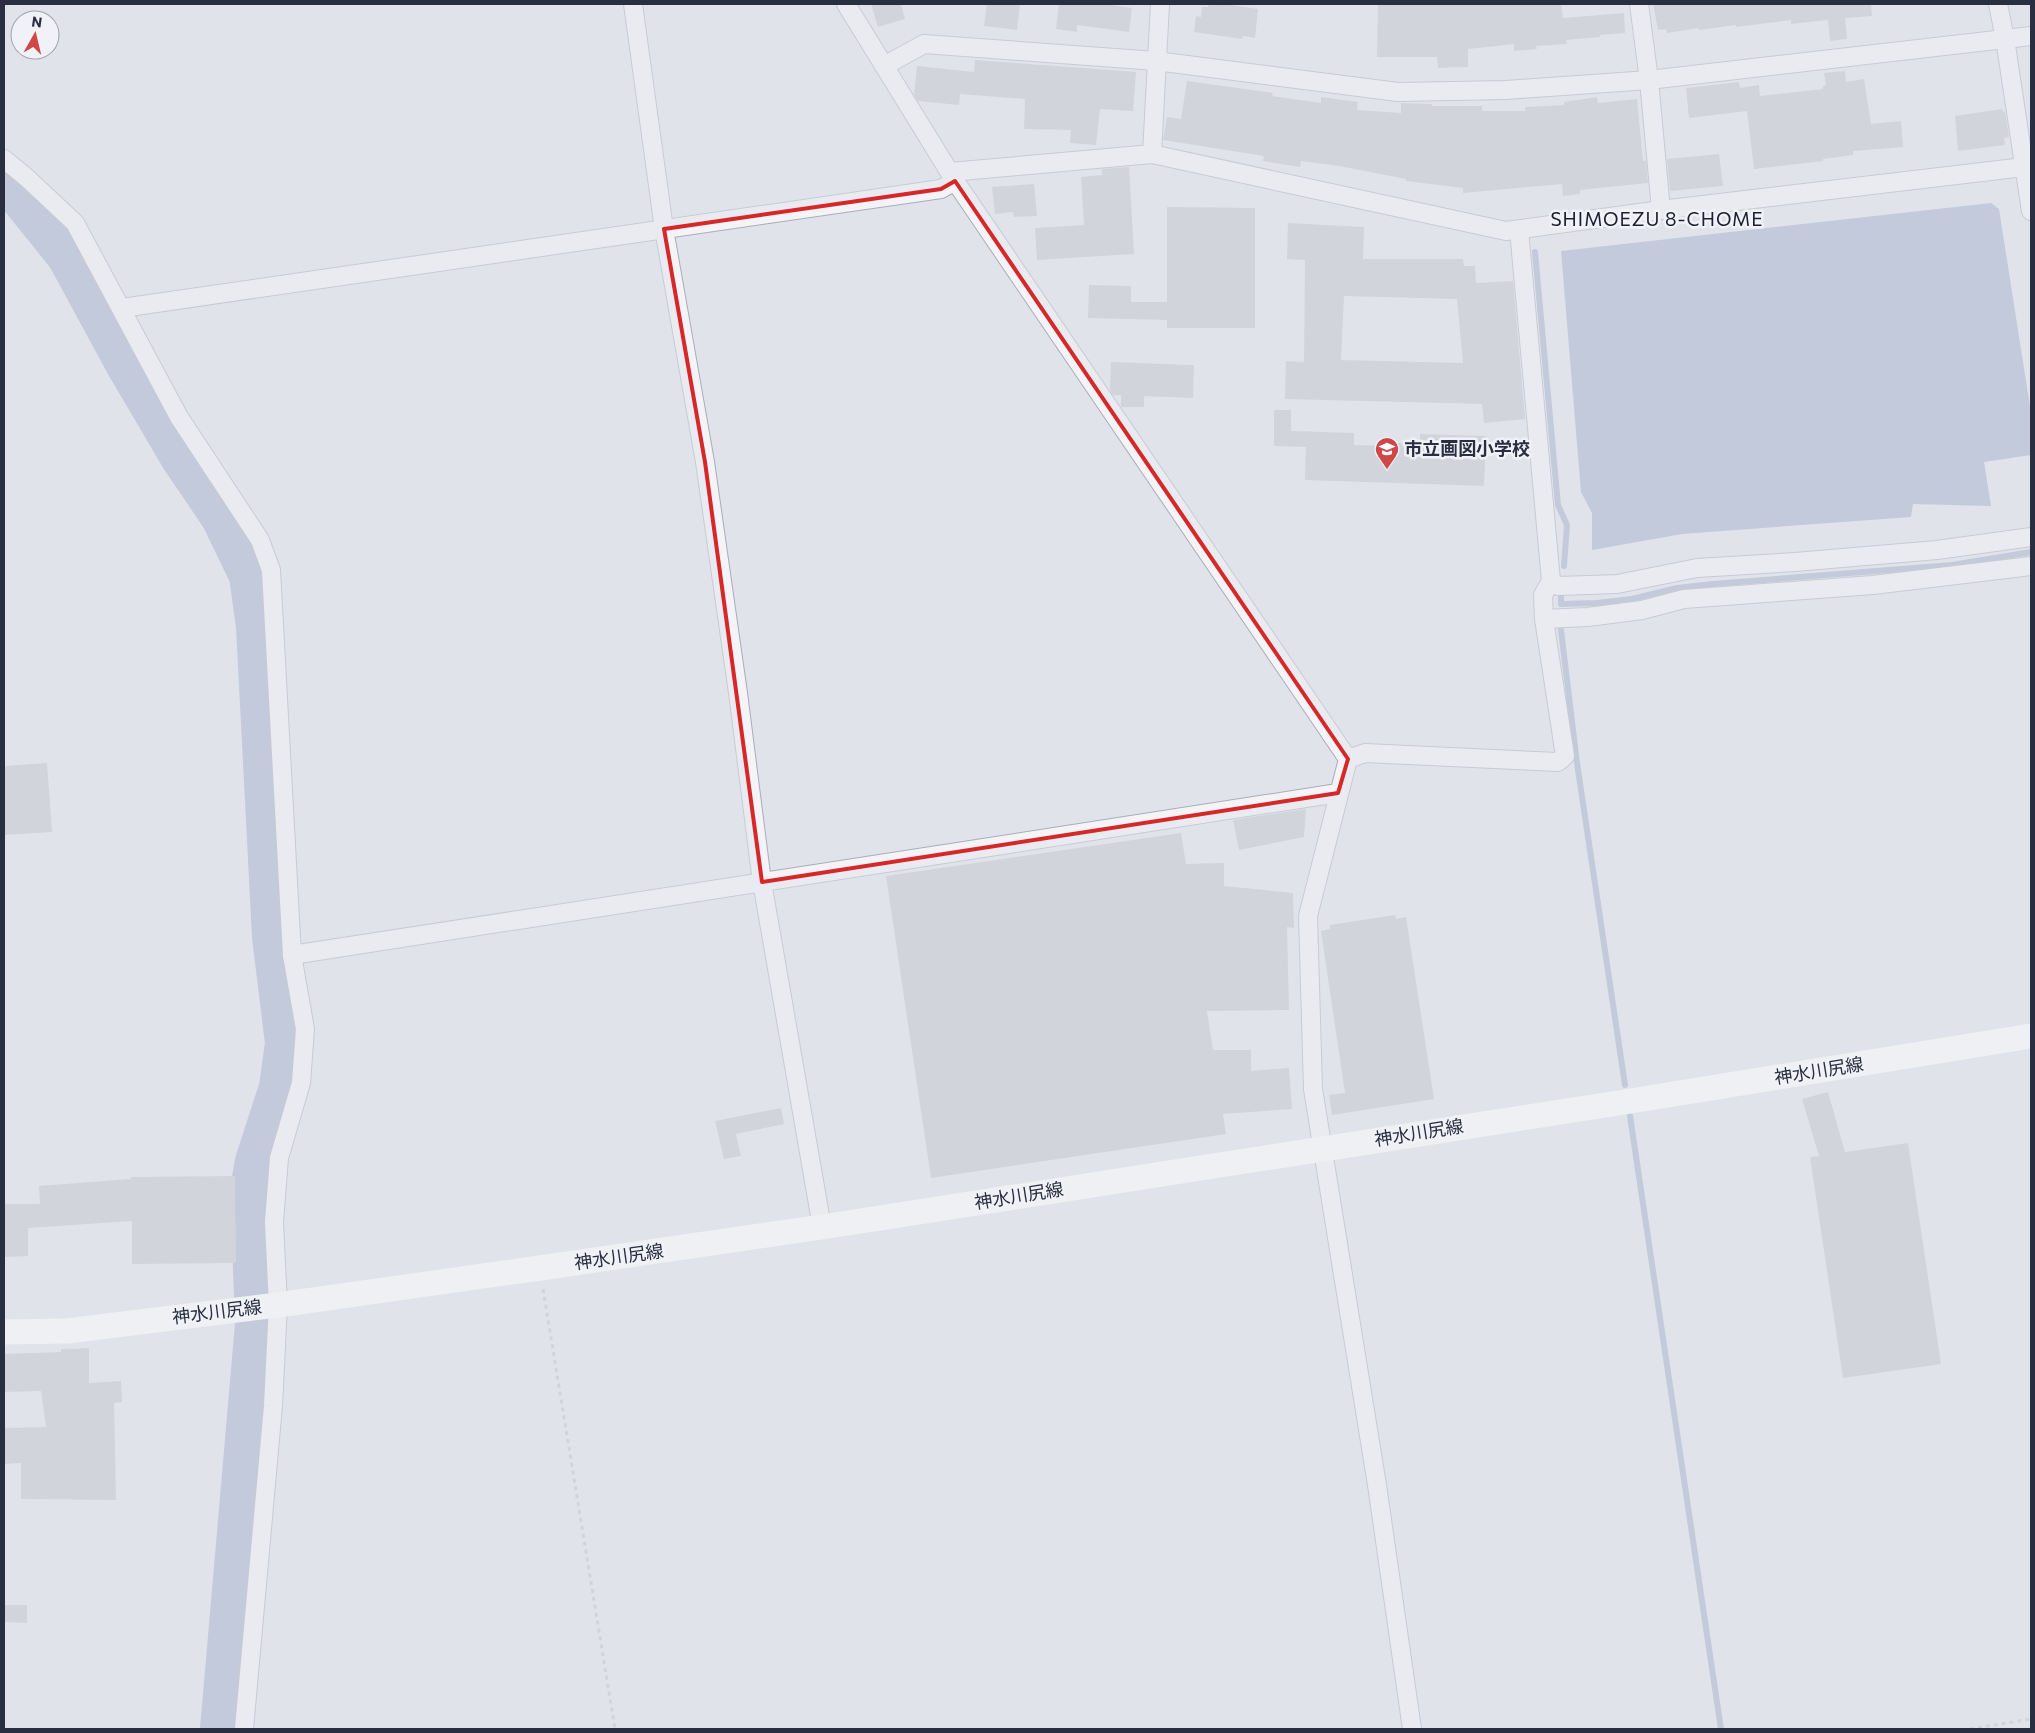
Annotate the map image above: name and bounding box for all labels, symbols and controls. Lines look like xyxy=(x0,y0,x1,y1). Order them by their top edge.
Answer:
north arrow xyxy=(10,10,60,60)
text: N xyxy=(30,12,43,31)
district label: SHIMOEZU 8-CHOME xyxy=(1550,207,1764,230)
school or university icon: 市立画図小学校 xyxy=(1374,436,1400,470)
place label: 市立画図小学校 xyxy=(1404,437,1530,459)
street label: 神水川尻線 xyxy=(1773,1052,1865,1088)
street label: 神水川尻線 xyxy=(1373,1114,1465,1150)
street label: 神水川尻線 xyxy=(973,1177,1065,1213)
street label: 神水川尻線 xyxy=(573,1239,665,1273)
street label: 神水川尻線 xyxy=(171,1295,263,1327)

